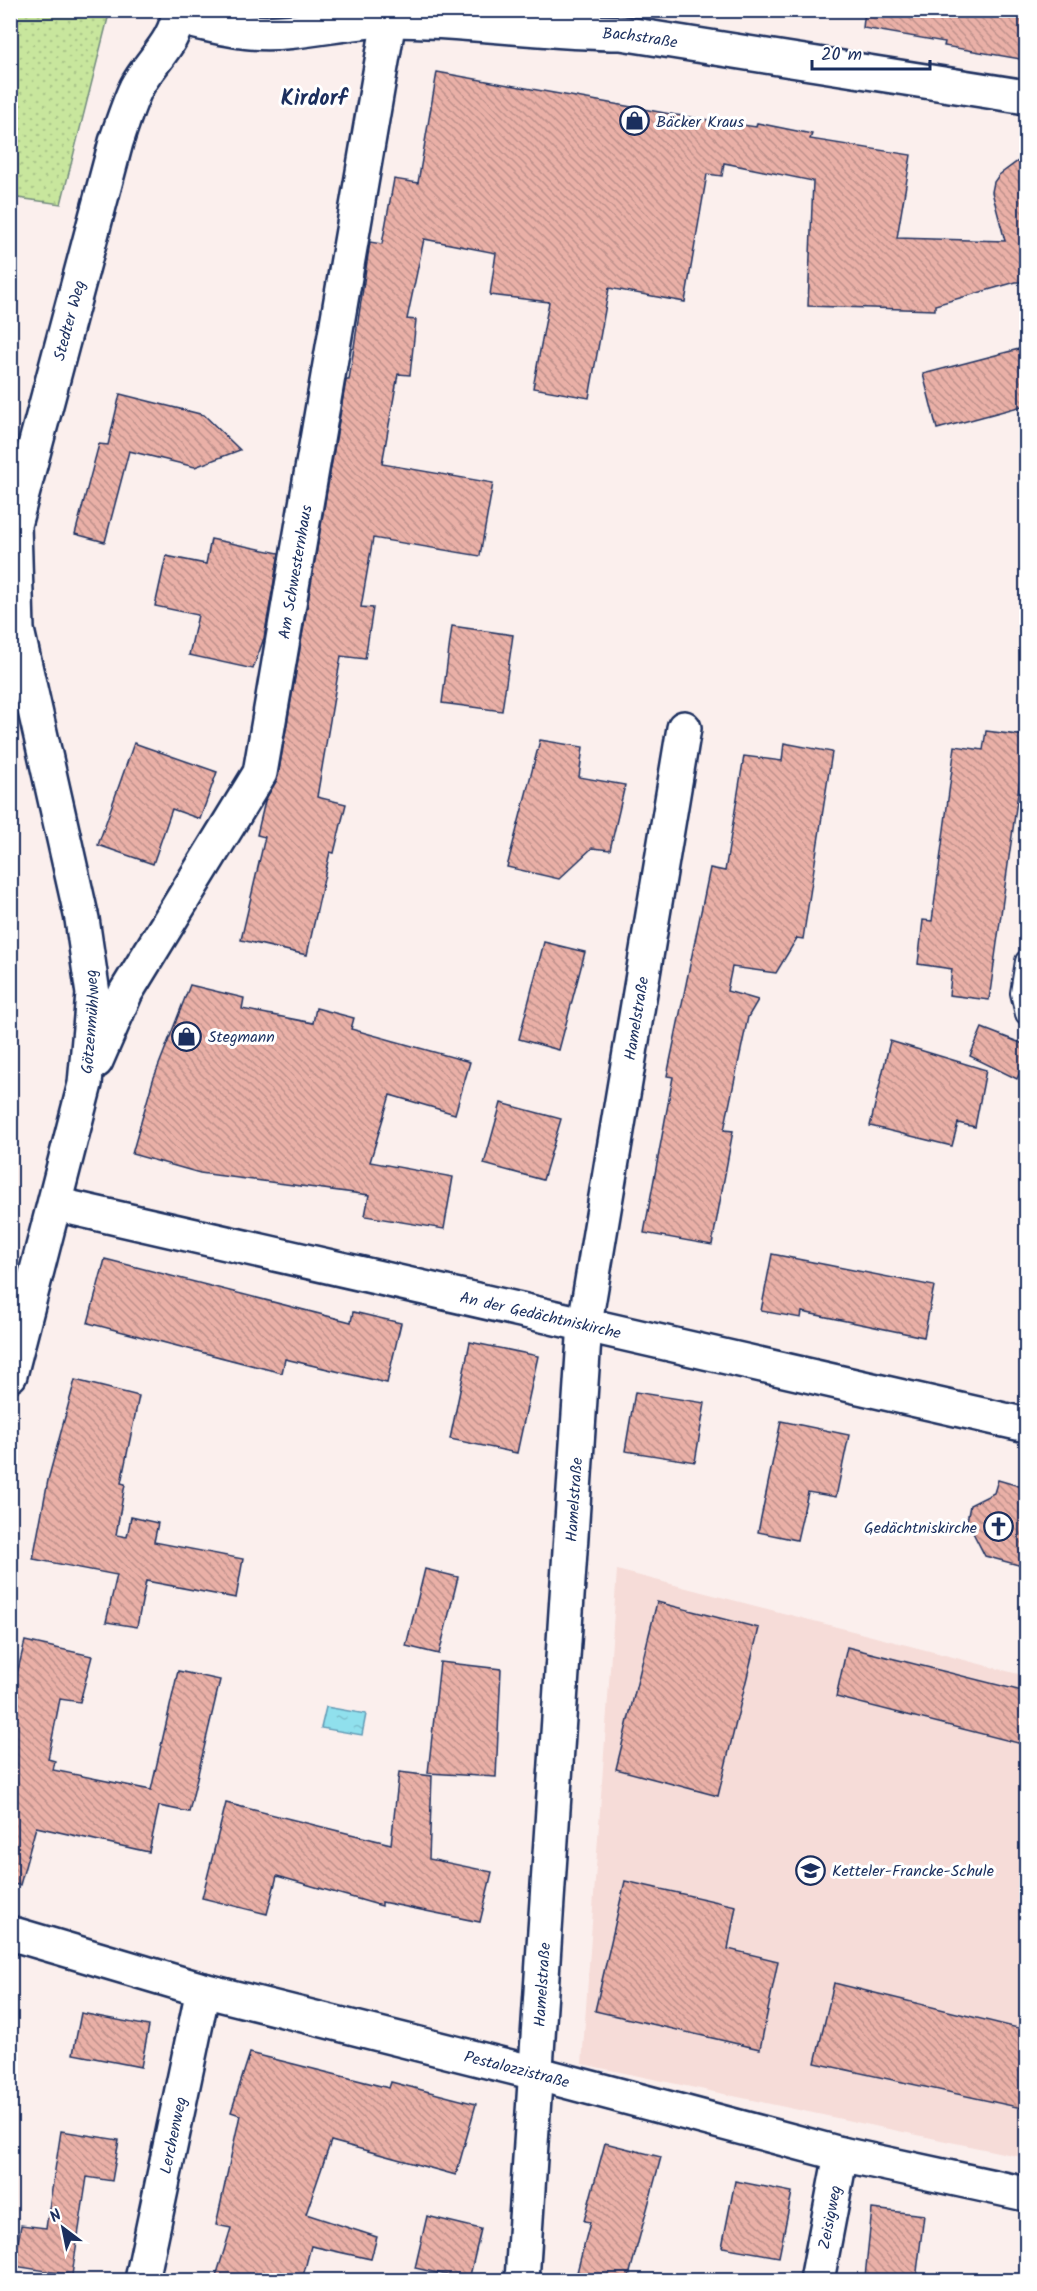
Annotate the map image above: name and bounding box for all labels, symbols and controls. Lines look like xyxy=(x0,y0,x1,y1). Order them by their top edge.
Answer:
street label: Bachstraße xyxy=(602,22,679,56)
scale bar xyxy=(812,33,930,71)
text: 20 m xyxy=(821,41,862,70)
district label: Kirdorf xyxy=(281,82,350,117)
shop icon: Bäcker Kraus xyxy=(619,105,651,137)
place label: Bäcker Kraus xyxy=(656,110,744,135)
street label: Stedter Weg xyxy=(47,277,93,363)
street label: Am Schwesternhaus xyxy=(272,503,320,641)
street label: Götzenmühlweg xyxy=(75,968,107,1075)
street label: Hamelstraße xyxy=(618,975,656,1062)
shop icon: Stegmann xyxy=(171,1020,203,1052)
place label: Stegmann xyxy=(208,1025,275,1050)
street label: An der Gedächtniskirche xyxy=(457,1286,623,1346)
street label: Hamelstraße xyxy=(560,1457,590,1543)
church icon: Gedächtniskirche xyxy=(982,1511,1014,1543)
place label: Gedächtniskirche xyxy=(864,1516,977,1541)
school or university icon: Ketteler-Francke-Schule xyxy=(795,1854,827,1886)
place label: Ketteler-Francke-Schule xyxy=(832,1859,994,1884)
street label: Hamelstraße xyxy=(528,1942,558,2028)
street label: Pestalozzistraße xyxy=(461,2045,572,2096)
street label: Lerchenweg xyxy=(154,2095,194,2176)
street label: Zeisigweg xyxy=(812,2183,849,2252)
north arrow xyxy=(33,2198,93,2258)
text: N xyxy=(45,2203,67,2230)

